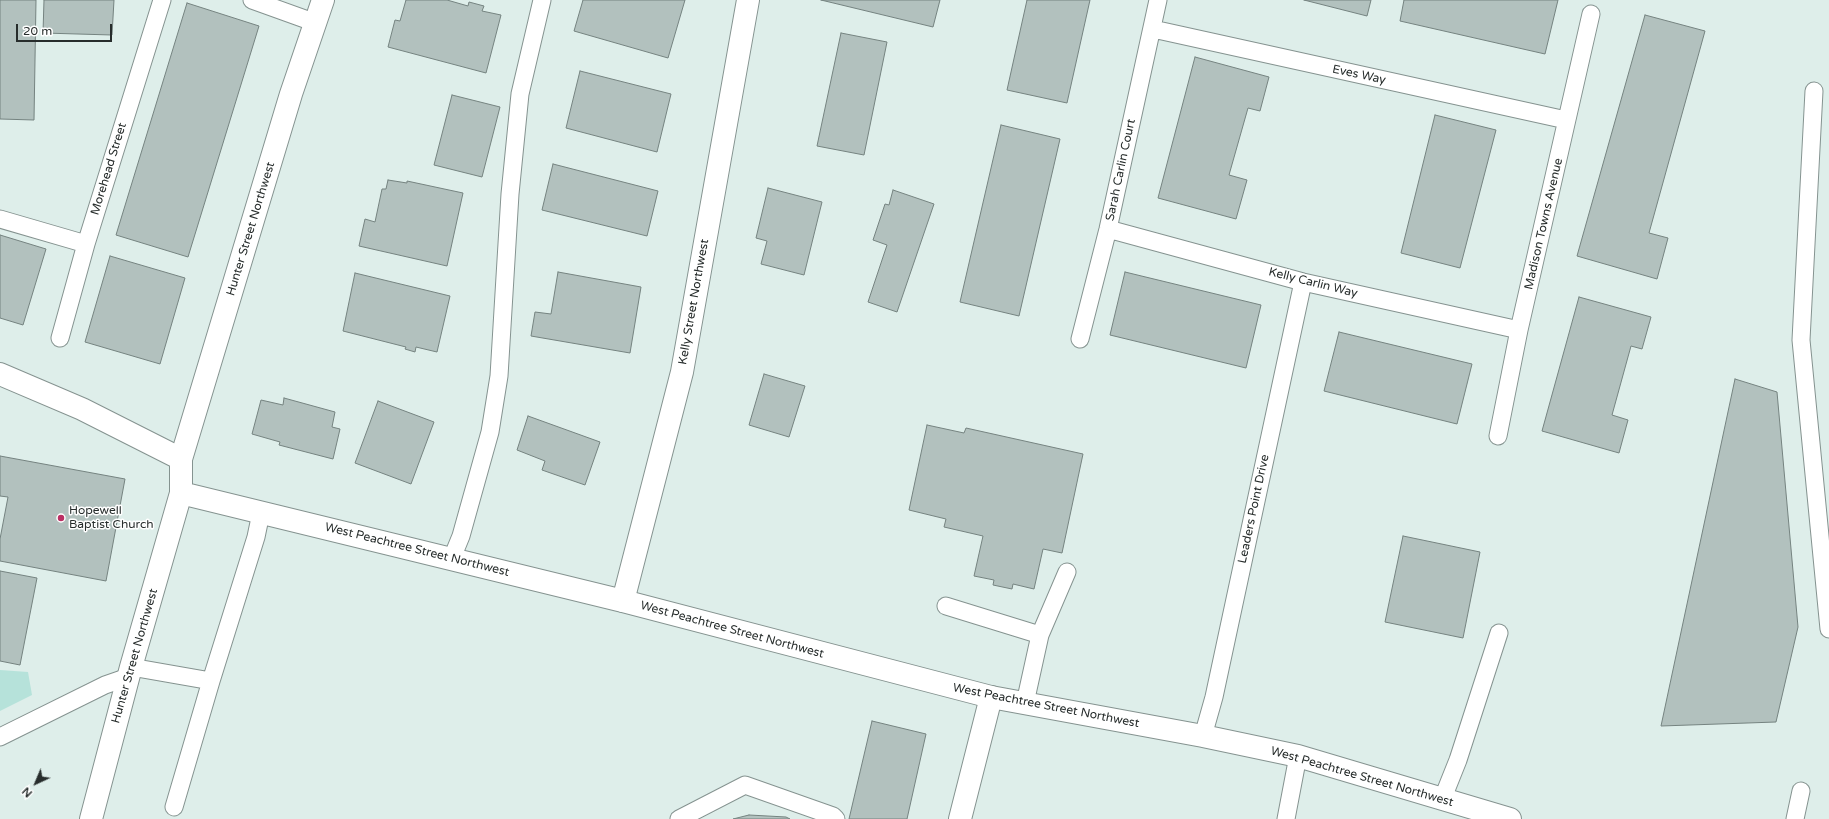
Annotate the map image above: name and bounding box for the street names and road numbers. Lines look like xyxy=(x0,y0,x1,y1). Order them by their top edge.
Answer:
street label: Eves Way xyxy=(1331,62,1387,88)
street label: Sarah Carlin Court xyxy=(1103,118,1139,222)
street label: Morehead Street xyxy=(88,121,130,217)
street label: Madison Towns Avenue xyxy=(1522,157,1566,291)
street label: Hunter Street Northwest xyxy=(224,160,278,298)
street label: Kelly Street Northwest xyxy=(676,238,712,366)
street label: Kelly Carlin Way xyxy=(1267,265,1359,301)
street label: Leaders Point Drive xyxy=(1235,453,1273,565)
street label: West Peachtree Street Northwest xyxy=(323,520,511,580)
street label: Hunter Street Northwest xyxy=(109,587,161,725)
street label: West Peachtree Street Northwest xyxy=(639,599,825,661)
street label: West Peachtree Street Northwest xyxy=(952,681,1140,731)
street label: West Peachtree Street Northwest xyxy=(1269,744,1455,810)

